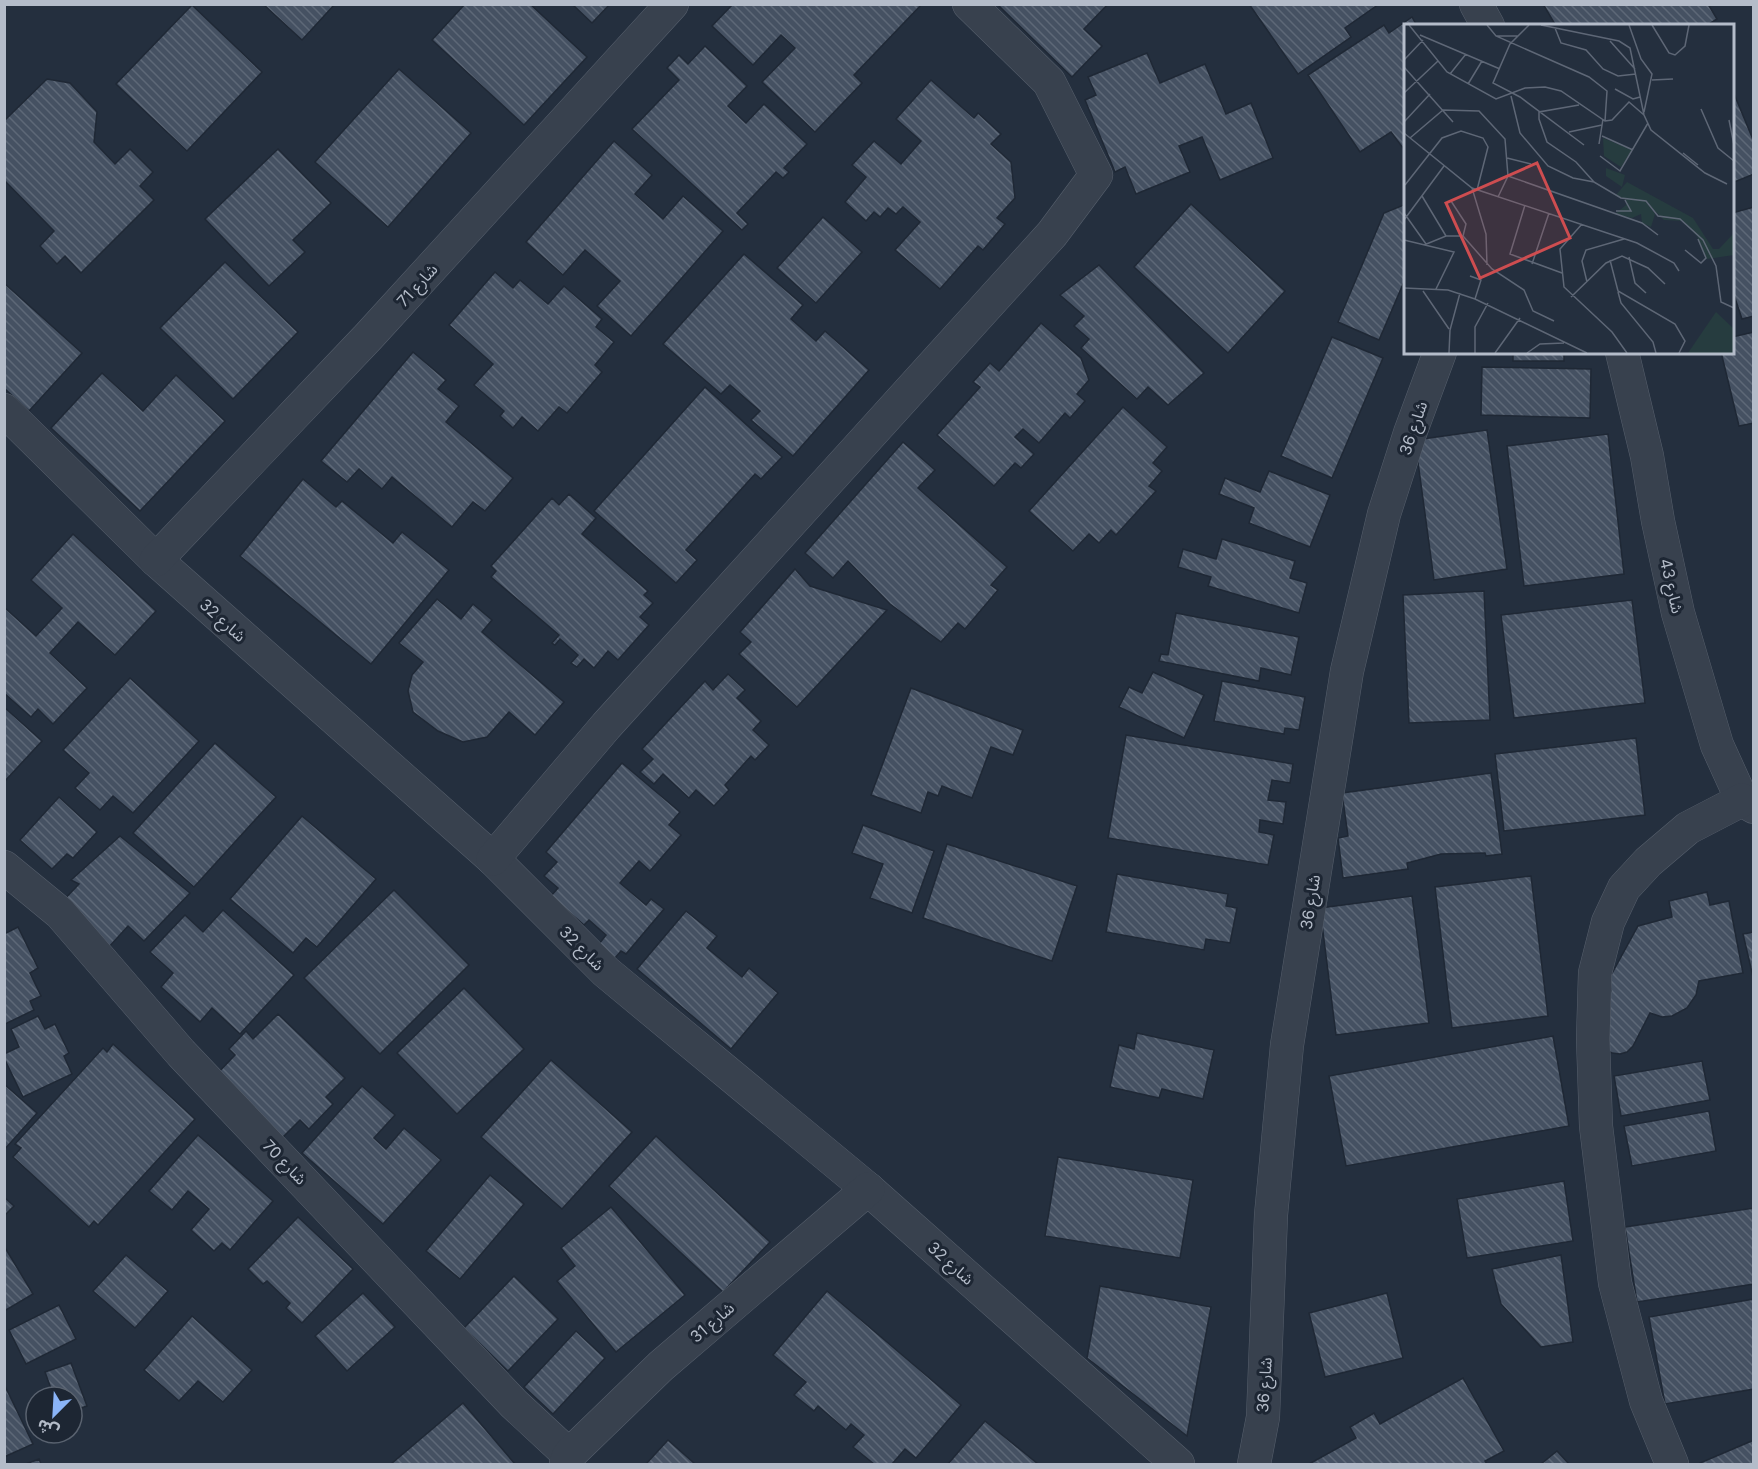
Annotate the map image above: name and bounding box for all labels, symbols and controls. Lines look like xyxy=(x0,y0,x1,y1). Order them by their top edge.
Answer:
inset map xyxy=(1404,24,1734,354)
street label: شارع 71 xyxy=(392,259,444,313)
street label: شارع 36 xyxy=(1395,399,1434,458)
street label: شارع 43 xyxy=(1653,557,1688,616)
street label: شارع 32 xyxy=(194,594,250,648)
street label: شارع 36 xyxy=(1296,873,1327,931)
street label: شارع 32 xyxy=(553,921,609,977)
street label: شارع 70 xyxy=(257,1135,311,1191)
street label: شارع 32 xyxy=(922,1237,978,1291)
street label: شارع 31 xyxy=(686,1297,740,1349)
street label: شارع 36 xyxy=(1252,1357,1279,1414)
north arrow xyxy=(24,1385,84,1445)
text: ش xyxy=(34,1415,62,1442)

